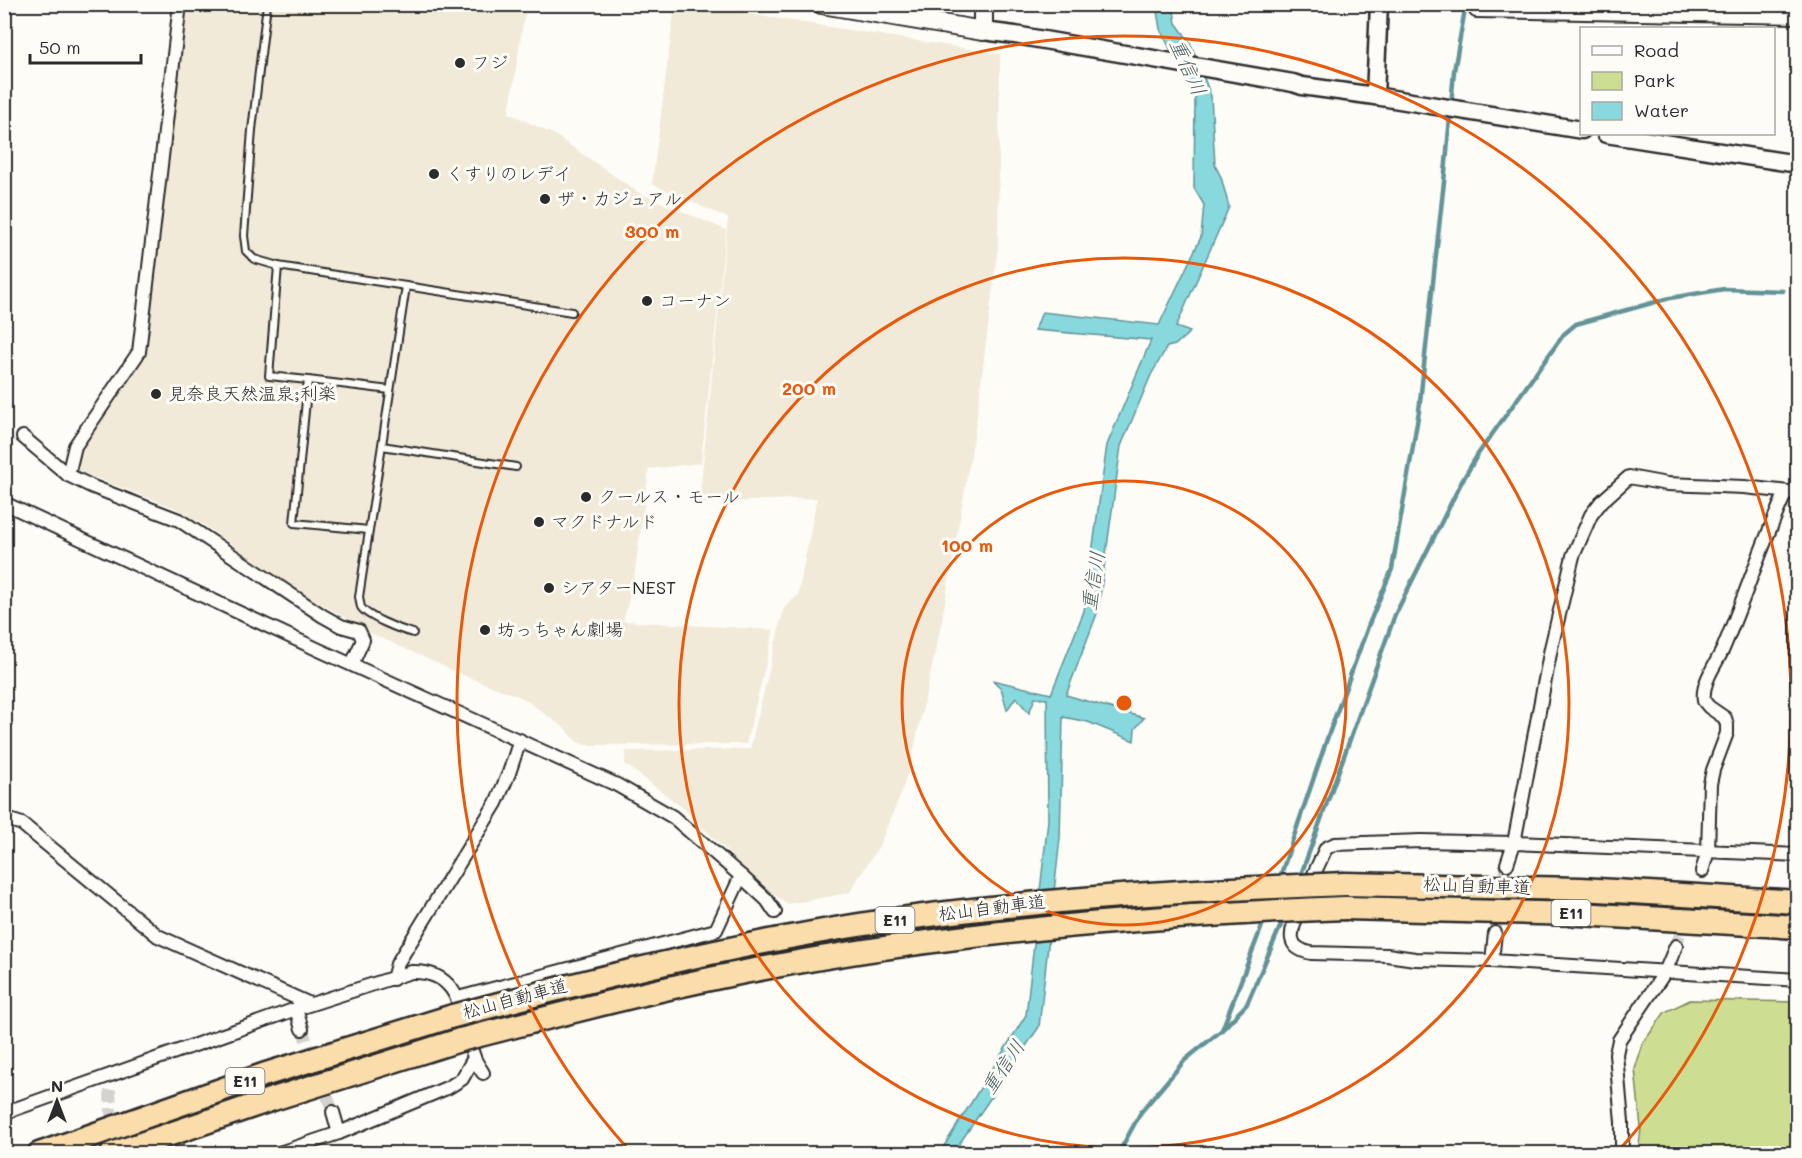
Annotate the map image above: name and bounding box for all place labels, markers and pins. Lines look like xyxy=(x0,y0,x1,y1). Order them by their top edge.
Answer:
place label: フジ xyxy=(472,50,508,74)
marker: フジ xyxy=(453,56,467,70)
place label: くすりのレデイ xyxy=(446,161,571,185)
marker: くすりのレデイ xyxy=(427,167,441,181)
place label: ザ・カジュアル xyxy=(557,186,682,210)
marker: ザ・カジュアル xyxy=(538,192,552,206)
place label: コーナン xyxy=(659,288,731,312)
marker: コーナン xyxy=(640,294,654,308)
place label: 見奈良天然温泉;利楽 xyxy=(168,381,336,405)
marker: 見奈良天然温泉;利楽 xyxy=(149,387,163,401)
place label: クールス・モール xyxy=(598,484,740,508)
marker: クールス・モール xyxy=(579,490,593,504)
place label: マクドナルド xyxy=(551,509,658,533)
marker: マクドナルド xyxy=(532,515,546,529)
place label: シアターNEST xyxy=(561,575,676,599)
marker: シアターNEST xyxy=(542,581,556,595)
place label: 坊っちゃん劇場 xyxy=(497,617,623,641)
marker: 坊っちゃん劇場 xyxy=(478,623,492,637)
centre of rings xyxy=(1114,693,1134,713)

